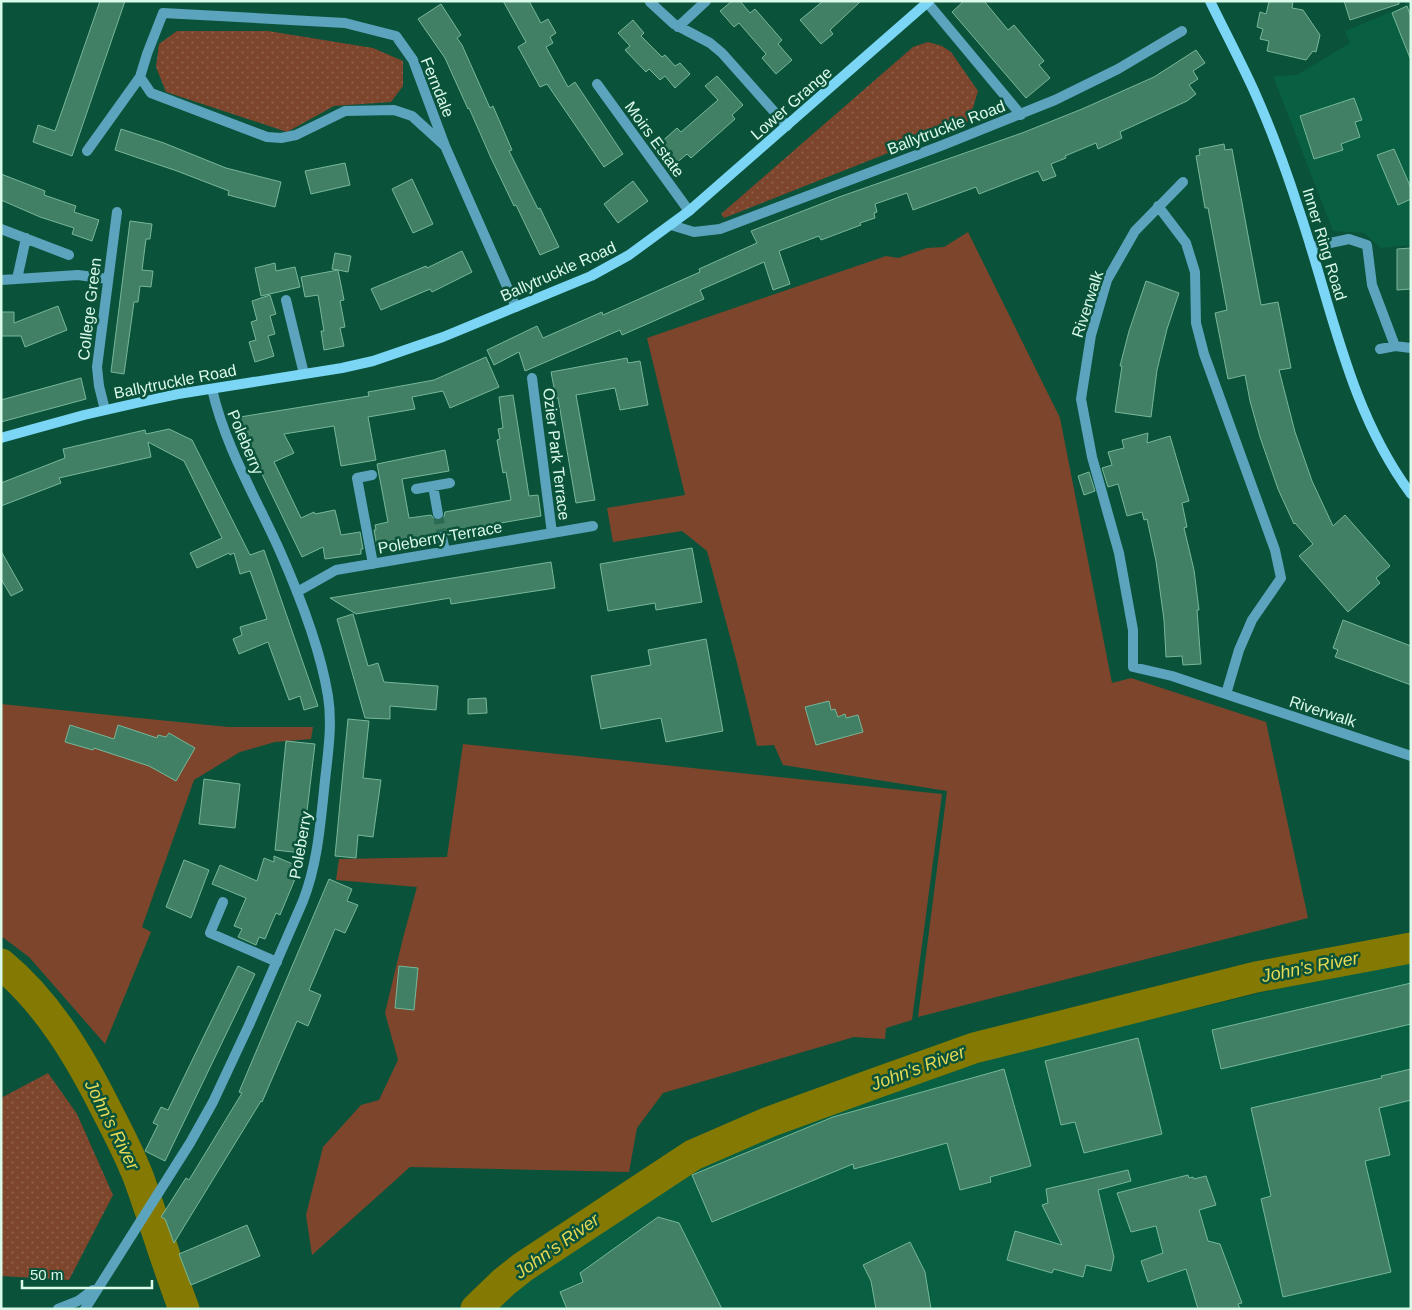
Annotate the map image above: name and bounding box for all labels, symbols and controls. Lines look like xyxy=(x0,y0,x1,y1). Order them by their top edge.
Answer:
street label: Ferndale xyxy=(418,55,457,120)
street label: Lower Grange xyxy=(747,64,835,143)
street label: Ballytruckle Road xyxy=(885,97,1007,158)
street label: Moirs Estate xyxy=(622,98,688,180)
street label: Inner Ring Road xyxy=(1299,186,1350,302)
street label: Ballytruckle Road xyxy=(498,238,619,305)
street label: College Green xyxy=(75,257,104,361)
street label: Riverwalk xyxy=(1069,268,1107,340)
street label: Ballytruckle Road xyxy=(112,361,238,402)
street label: Ozier Park Terrace xyxy=(540,387,573,521)
street label: Poleberry xyxy=(224,407,267,477)
street label: Poleberry Terrace xyxy=(377,518,504,557)
street label: Riverwalk xyxy=(1287,693,1359,731)
street label: Poleberry xyxy=(286,810,315,880)
water label: John's River xyxy=(1259,948,1361,986)
water label: John's River xyxy=(867,1041,969,1095)
water label: John's River xyxy=(80,1076,144,1174)
water label: John's River xyxy=(510,1209,604,1283)
scale bar xyxy=(22,1258,152,1290)
text: 50 m xyxy=(30,1266,63,1283)

